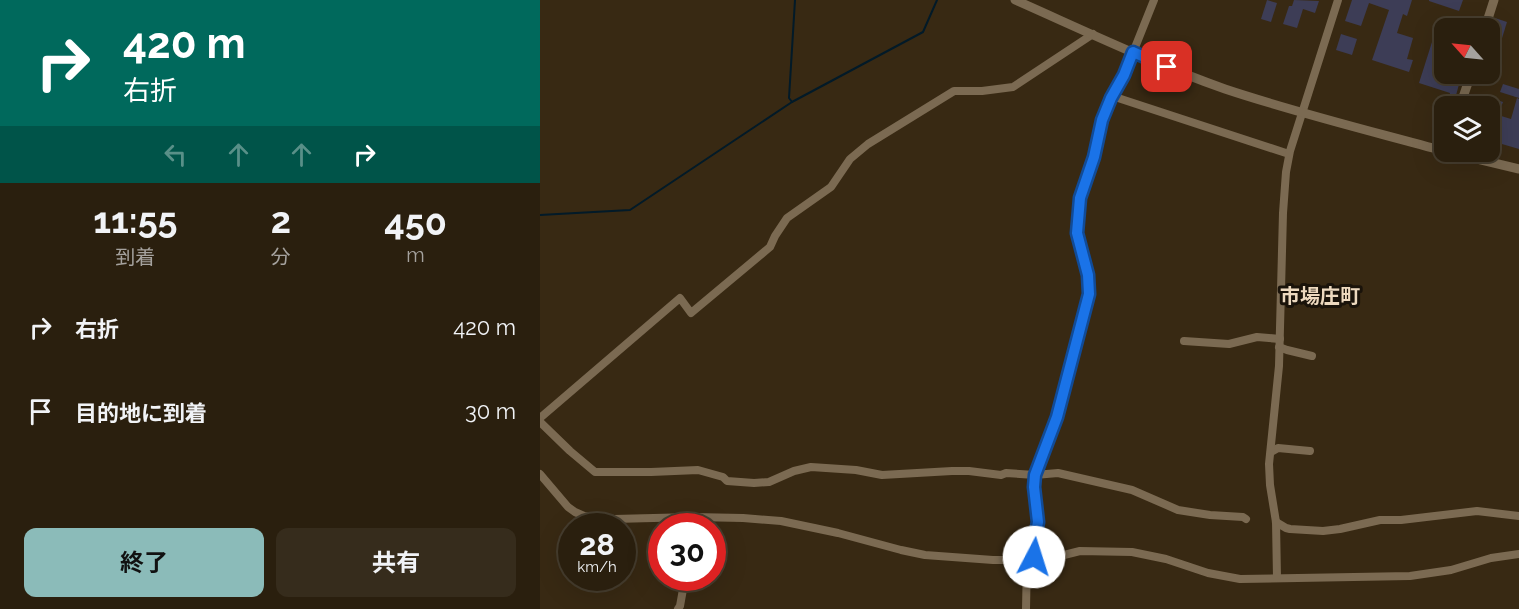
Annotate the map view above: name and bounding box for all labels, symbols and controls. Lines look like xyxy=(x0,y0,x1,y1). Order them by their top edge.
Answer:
north arrow xyxy=(1434,18,1500,84)
map controls xyxy=(1434,18,1500,162)
text: 420 m xyxy=(123,19,246,68)
icon: right xyxy=(24,24,102,102)
pin xyxy=(1141,41,1192,92)
icon: arrive xyxy=(1150,50,1183,83)
text: 右折 xyxy=(123,75,177,106)
button: layers xyxy=(1434,96,1500,162)
icon: left xyxy=(159,138,192,171)
icon: ahead xyxy=(222,138,255,171)
icon: ahead xyxy=(285,138,318,171)
icon: right xyxy=(348,138,381,171)
text: 11:55 xyxy=(93,199,178,241)
text: 2 xyxy=(271,199,291,241)
text: 450 xyxy=(384,201,447,243)
text: m xyxy=(406,243,425,267)
text: 到着 xyxy=(115,245,155,269)
text: 分 xyxy=(271,245,291,269)
district label: 市場庄町 xyxy=(1280,284,1360,308)
icon: right xyxy=(24,311,57,344)
text: 420 m xyxy=(453,314,516,340)
text: 右折 xyxy=(75,316,119,342)
icon: arrive xyxy=(24,395,57,428)
text: 30 m xyxy=(465,398,516,424)
text: 目的地に到着 xyxy=(75,400,207,426)
speed limit sign: 30 xyxy=(648,513,726,591)
position arrow xyxy=(1002,525,1066,589)
text: 28 xyxy=(579,527,615,562)
button: 終了 xyxy=(24,528,264,597)
button: 共有 xyxy=(276,528,516,597)
text: km/h xyxy=(577,558,617,576)

